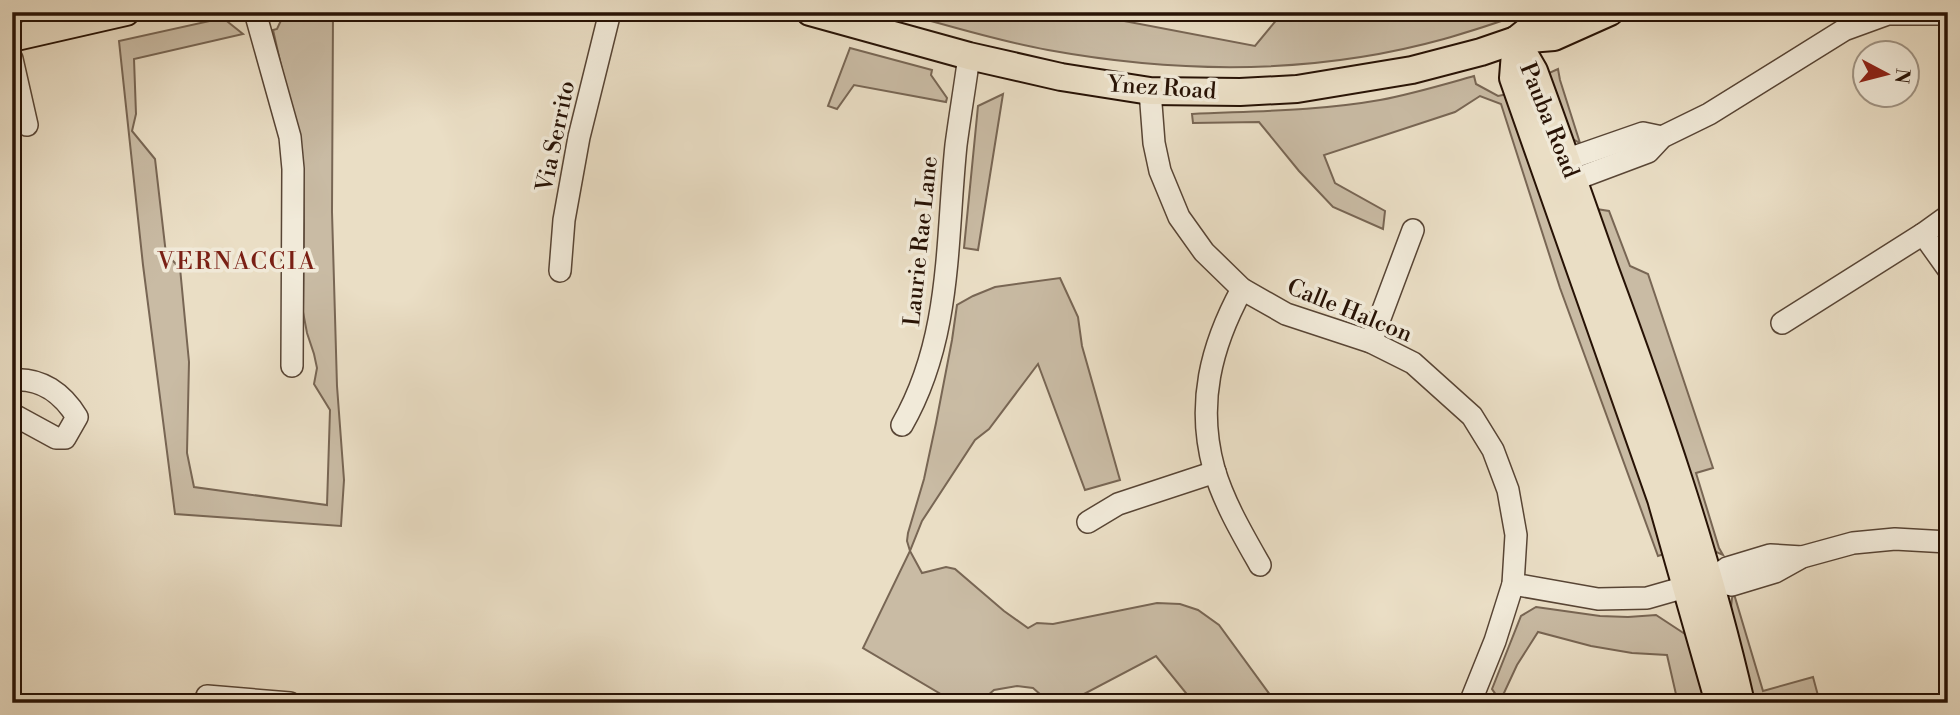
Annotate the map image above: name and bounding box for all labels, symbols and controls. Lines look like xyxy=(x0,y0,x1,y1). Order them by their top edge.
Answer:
north arrow xyxy=(1852,38,1922,108)
street label: Pauba Road xyxy=(1513,59,1585,182)
text: N xyxy=(1889,67,1915,85)
street label: Ynez Road xyxy=(1106,70,1217,106)
street label: Via Serrito xyxy=(530,78,581,195)
street label: Laurie Rae Lane xyxy=(898,155,944,328)
district label: VERNACCIA xyxy=(156,247,317,277)
street label: Calle Halcon xyxy=(1283,273,1417,349)

